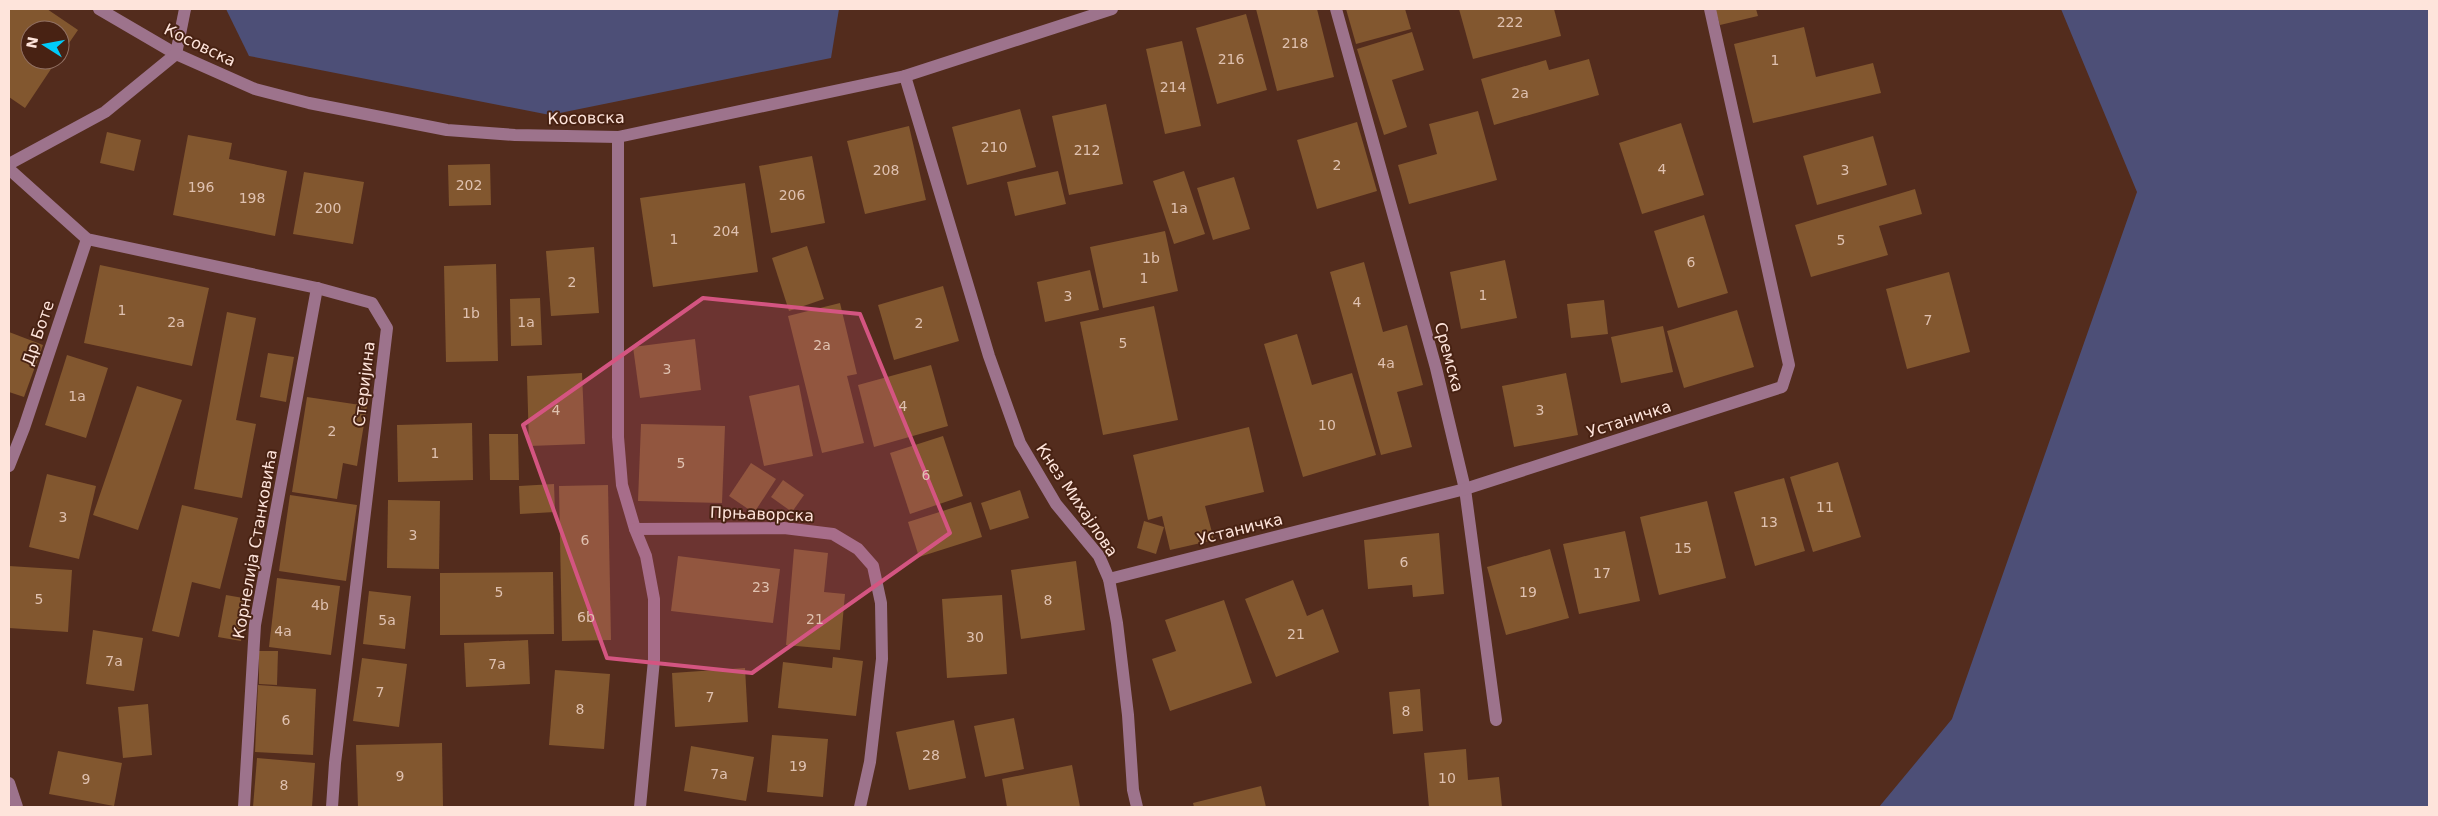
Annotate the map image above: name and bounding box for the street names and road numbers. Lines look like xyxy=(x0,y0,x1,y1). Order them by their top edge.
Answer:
street label: Косовска xyxy=(161,19,239,71)
street label: Косовска xyxy=(547,108,625,128)
street label: Др Боте xyxy=(18,298,58,368)
street label: Сремска xyxy=(1431,320,1467,394)
street label: Стеријина xyxy=(349,340,379,428)
street label: Устаничка xyxy=(1584,396,1674,442)
street label: Кнез Михајлова xyxy=(1032,440,1122,560)
street label: Корнелија Станковића xyxy=(229,448,281,640)
street label: Прњаворска xyxy=(710,503,814,525)
street label: Устаничка xyxy=(1195,509,1285,549)

